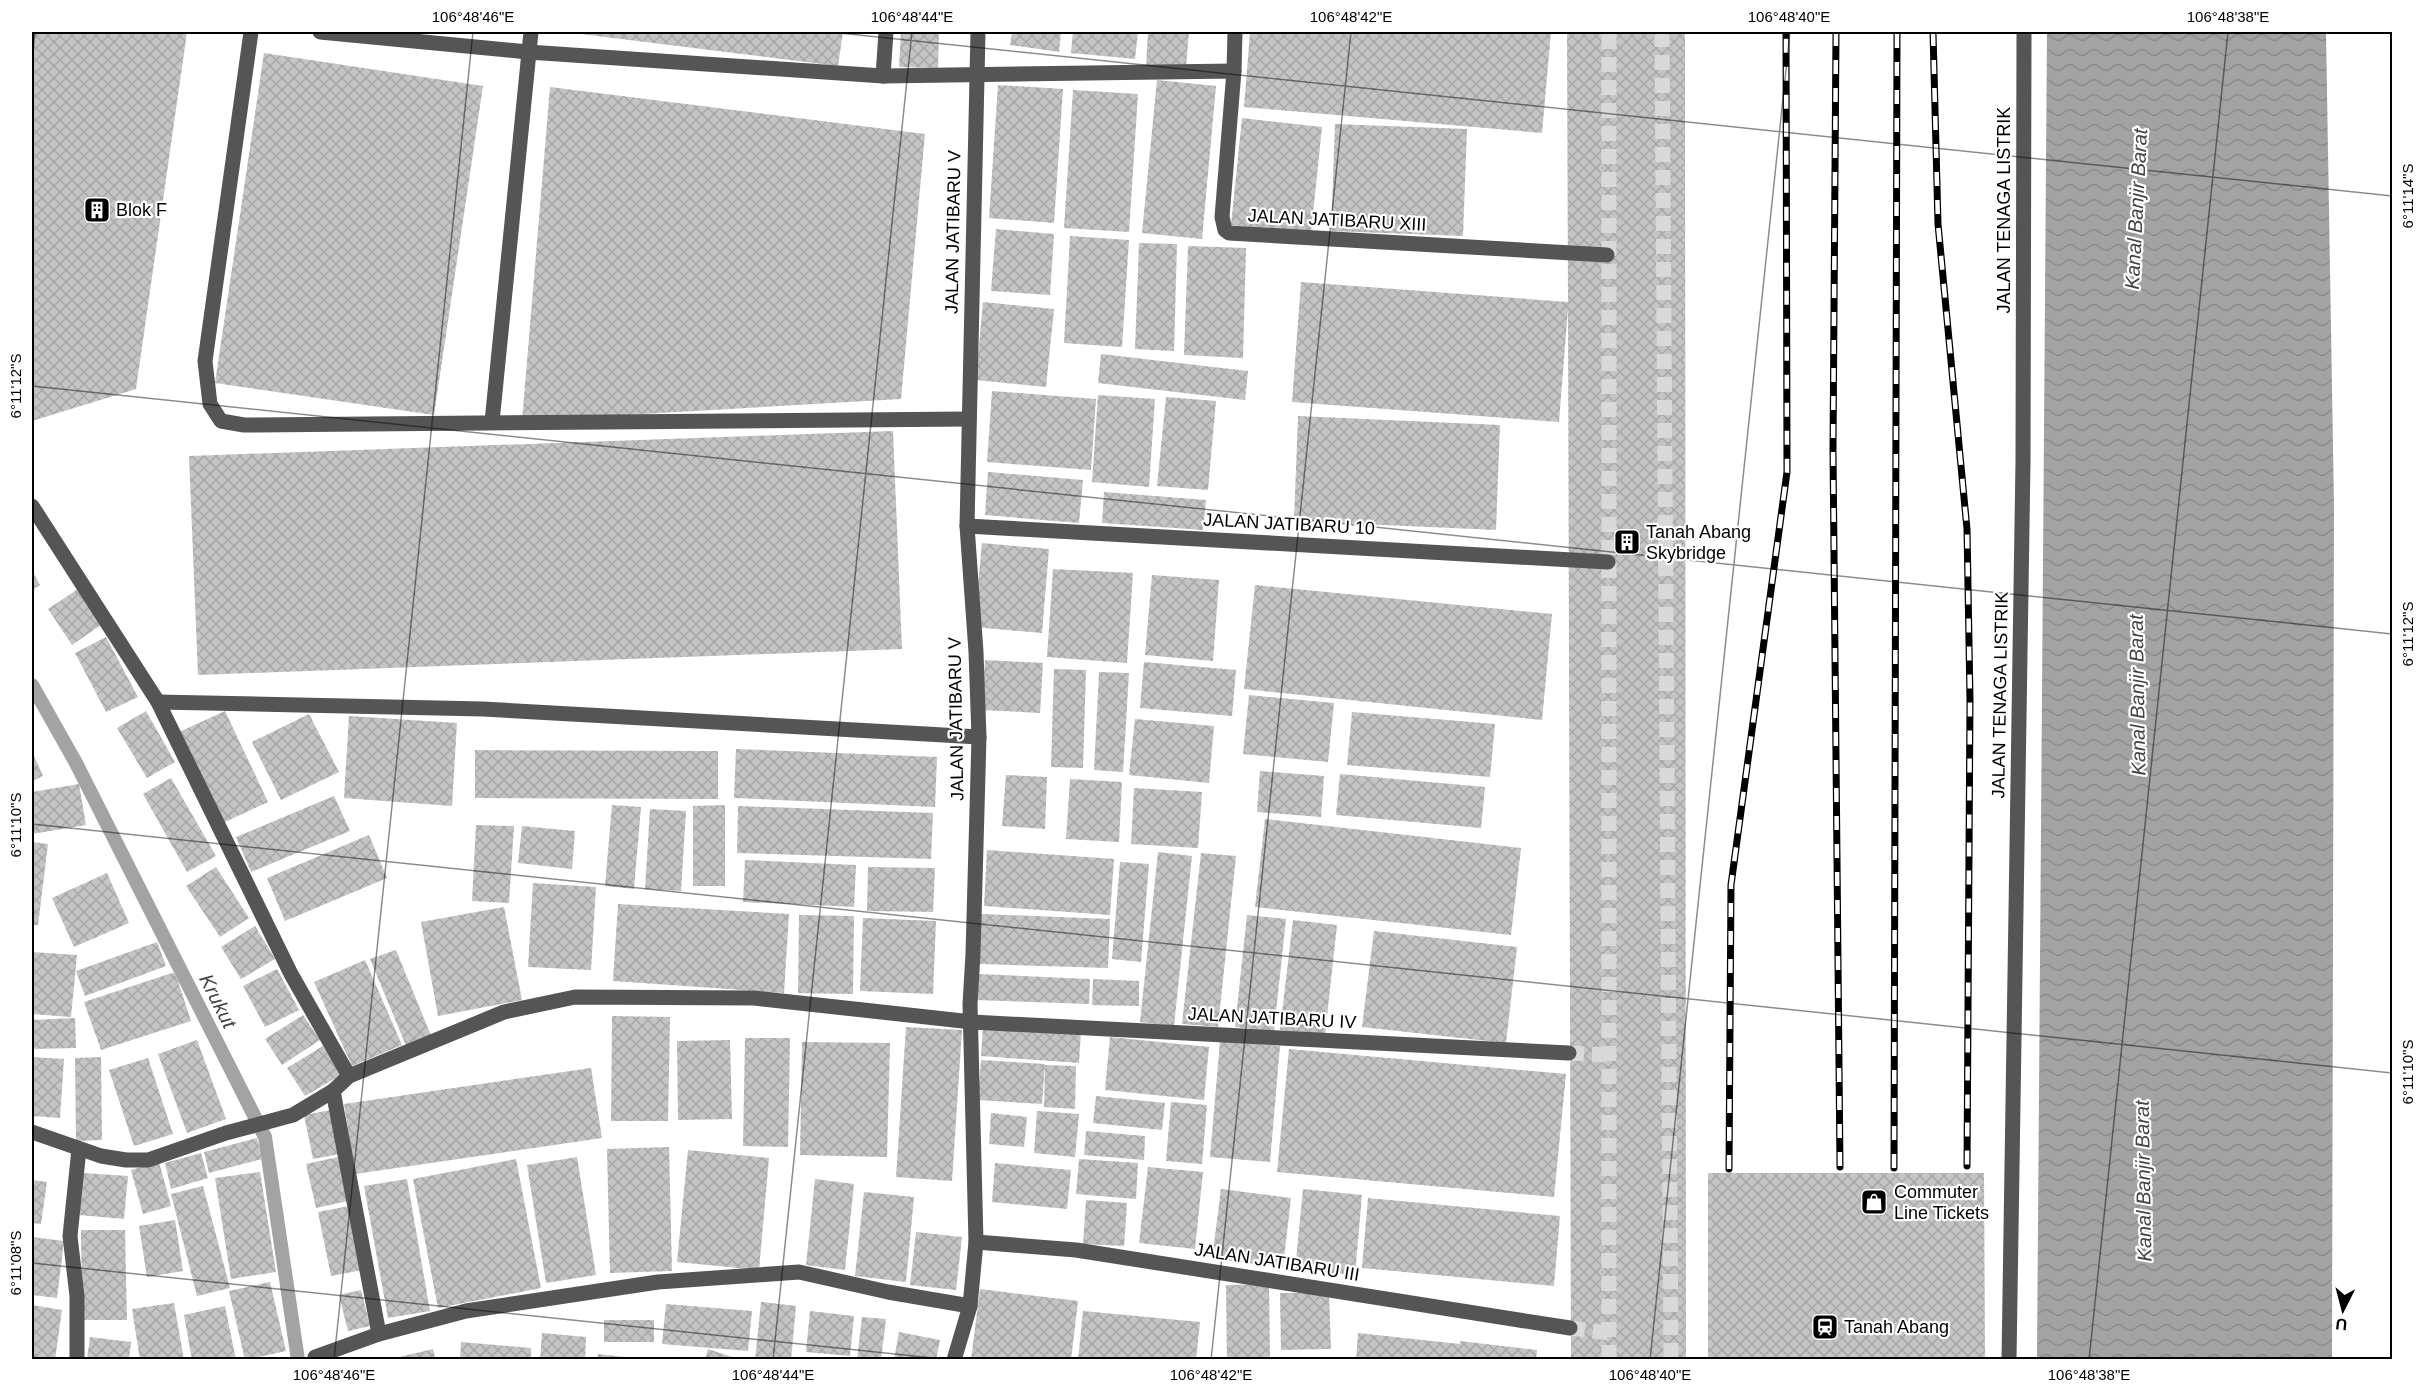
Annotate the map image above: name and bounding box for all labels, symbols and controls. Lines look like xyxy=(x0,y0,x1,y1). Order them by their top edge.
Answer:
text: 106°48'46"E xyxy=(432,8,514,25)
text: 106°48'44"E xyxy=(871,8,953,25)
text: 106°48'42"E xyxy=(1310,8,1392,25)
text: 106°48'40"E xyxy=(1748,8,1830,25)
text: 106°48'38"E xyxy=(2187,8,2269,25)
street label: JALAN TENAGA LISTRIK xyxy=(1994,107,2014,313)
water label: Kanal Banjir Barat xyxy=(2121,126,2151,290)
street label: JALAN JATIBARU V xyxy=(942,150,964,314)
text: 6°11'14"S xyxy=(2399,164,2416,228)
building icon: Blok F xyxy=(82,195,112,225)
place label: Blok F xyxy=(116,200,167,220)
street label: JALAN JATIBARU XIII xyxy=(1247,205,1427,235)
text: 6°11'12"S xyxy=(7,354,24,418)
street label: JALAN JATIBARU 10 xyxy=(1203,510,1375,538)
place label: Tanah Abang Skybridge xyxy=(1646,522,1751,563)
building icon: Tanah Abang Skybridge xyxy=(1612,527,1642,557)
street label: JALAN TENAGA LISTRIK xyxy=(1988,591,2012,799)
text: 6°11'12"S xyxy=(2399,602,2416,666)
water label: Kanal Banjir Barat xyxy=(2125,613,2149,776)
street label: JALAN JATIBARU V xyxy=(945,637,967,801)
text: 6°11'10"S xyxy=(7,793,24,857)
water label: Krukut xyxy=(195,970,242,1033)
street label: JALAN JATIBARU IV xyxy=(1187,1004,1357,1032)
text: 6°11'10"S xyxy=(2399,1040,2416,1104)
water label: Kanal Banjir Barat xyxy=(2131,1099,2155,1262)
place label: Commuter Line Tickets xyxy=(1894,1182,1989,1223)
shop icon: Commuter Line Tickets xyxy=(1859,1187,1889,1217)
text: 6°11'08"S xyxy=(7,1231,24,1295)
street label: JALAN JATIBARU III xyxy=(1193,1239,1361,1285)
north arrow xyxy=(2313,1280,2373,1340)
station icon: Tanah Abang xyxy=(1810,1312,1840,1342)
text: U xyxy=(2335,1315,2348,1333)
place label: Tanah Abang xyxy=(1844,1317,1949,1337)
text: 106°48'46"E xyxy=(293,1366,375,1383)
text: 106°48'44"E xyxy=(732,1366,814,1383)
text: 106°48'42"E xyxy=(1170,1366,1252,1383)
text: 106°48'40"E xyxy=(1609,1366,1691,1383)
text: 106°48'38"E xyxy=(2048,1366,2130,1383)

